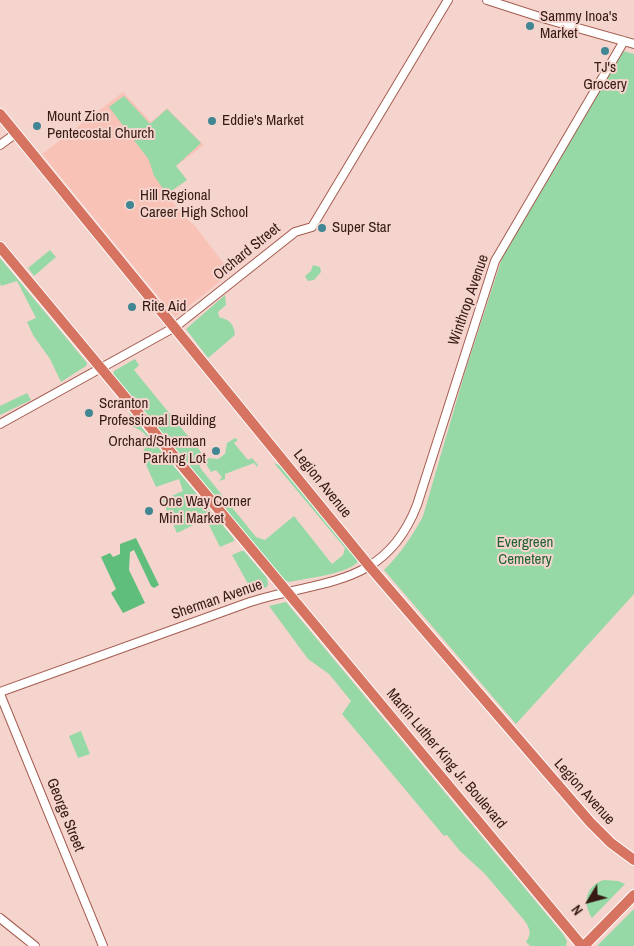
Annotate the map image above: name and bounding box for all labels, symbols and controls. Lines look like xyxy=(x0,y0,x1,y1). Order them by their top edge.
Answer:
place label: Sammy Inoa's Market xyxy=(540,8,618,43)
marker: Sammy Inoa's Market xyxy=(524,20,536,32)
marker: TJ's Grocery xyxy=(599,45,611,57)
place label: TJ's Grocery xyxy=(583,59,627,94)
place label: Mount Zion Pentecostal Church xyxy=(47,108,154,143)
place label: Eddie's Market xyxy=(222,112,304,130)
marker: Eddie's Market xyxy=(206,115,218,127)
marker: Mount Zion Pentecostal Church xyxy=(31,120,43,132)
place label: Hill Regional Career High School xyxy=(140,187,248,222)
marker: Hill Regional Career High School xyxy=(124,199,136,211)
place label: Super Star xyxy=(332,219,391,237)
street label: Orchard Street xyxy=(210,220,284,284)
marker: Super Star xyxy=(316,222,328,234)
street label: Winthrop Avenue xyxy=(445,252,493,348)
place label: Rite Aid xyxy=(142,298,186,316)
marker: Rite Aid xyxy=(126,301,138,313)
place label: Scranton Professional Building xyxy=(99,395,216,430)
marker: Scranton Professional Building xyxy=(83,407,95,419)
place label: Orchard/Sherman Parking Lot xyxy=(108,433,206,468)
marker: Orchard/Sherman Parking Lot xyxy=(210,445,222,457)
street label: Legion Avenue xyxy=(289,446,355,522)
place label: One Way Corner Mini Market xyxy=(159,493,251,528)
marker: One Way Corner Mini Market xyxy=(143,505,155,517)
park label: Evergreen Cemetery xyxy=(497,534,553,569)
street label: Sherman Avenue xyxy=(169,576,265,624)
street label: Martin Luther King Jr. Boulevard xyxy=(382,685,510,833)
street label: Legion Avenue xyxy=(550,755,618,829)
street label: George Street xyxy=(42,776,88,854)
north arrow xyxy=(564,876,614,926)
text: N xyxy=(567,901,587,919)

